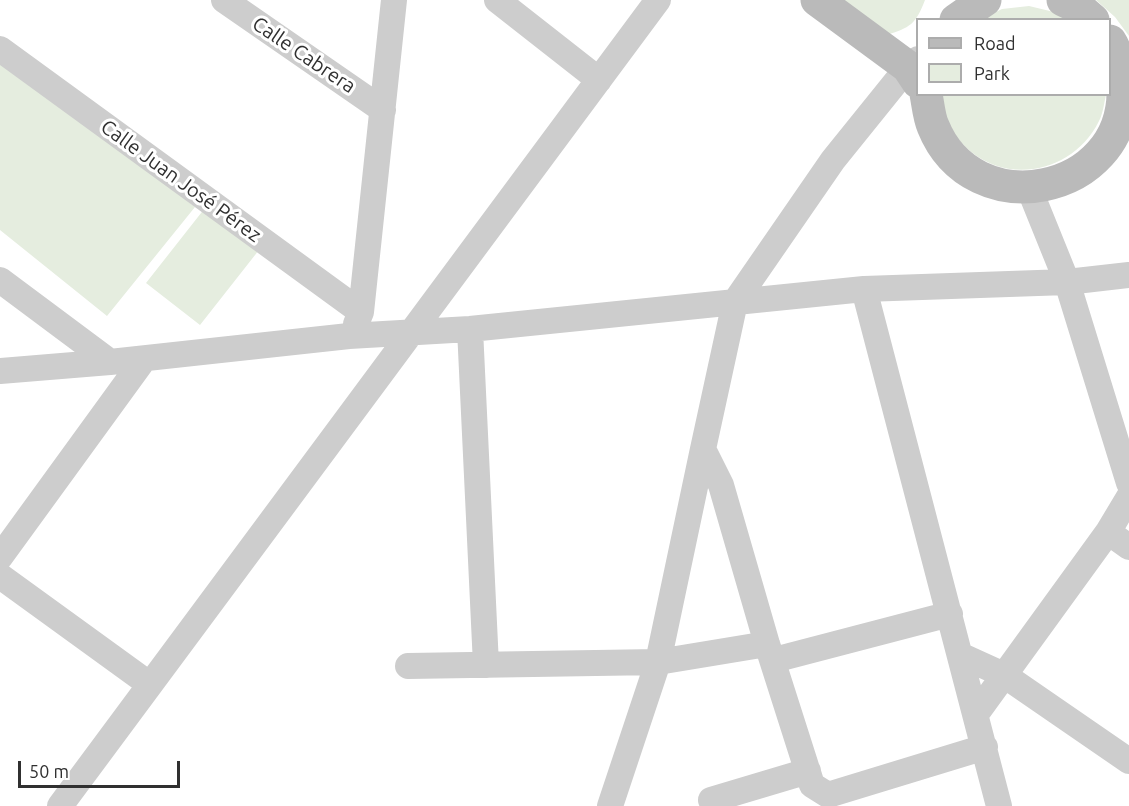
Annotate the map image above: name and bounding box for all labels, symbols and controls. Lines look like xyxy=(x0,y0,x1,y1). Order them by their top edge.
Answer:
street label: Calle Cabrera xyxy=(248,12,360,98)
legend xyxy=(916,18,1111,96)
text: Road xyxy=(974,33,1016,53)
text: Park xyxy=(974,63,1010,83)
street label: Calle Juan José Pérez xyxy=(96,115,266,247)
scale bar xyxy=(21,749,183,787)
text: 50 m xyxy=(29,761,69,781)

